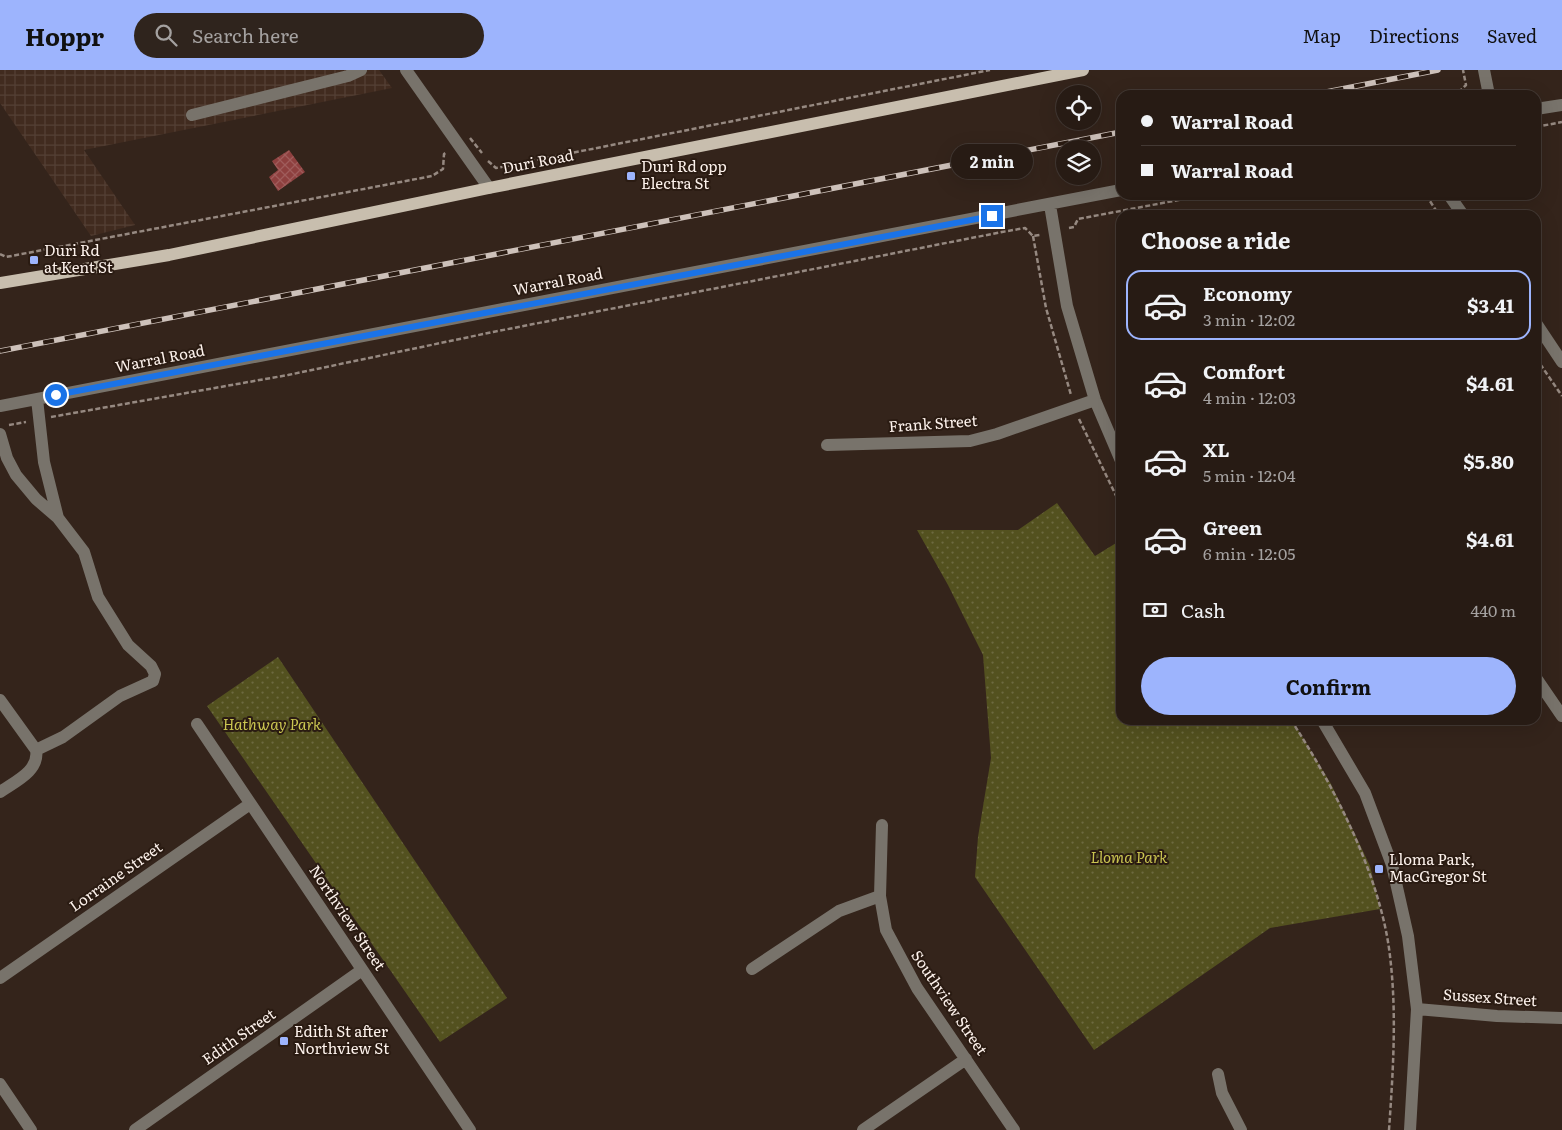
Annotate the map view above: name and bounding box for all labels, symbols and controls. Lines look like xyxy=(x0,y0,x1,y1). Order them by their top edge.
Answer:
search box xyxy=(134,13,484,58)
text: Hoppr xyxy=(25,18,104,53)
icon: search xyxy=(152,21,180,49)
text: Search here xyxy=(192,21,299,49)
text: Map xyxy=(1303,22,1341,49)
text: Directions xyxy=(1369,22,1459,49)
text: Saved xyxy=(1487,22,1537,49)
map controls xyxy=(1056,85,1101,185)
button: locate xyxy=(1056,85,1101,130)
text: Warral Road xyxy=(1171,107,1293,135)
button: layers xyxy=(1056,140,1101,185)
street label: Duri Road xyxy=(500,142,575,179)
callout: 2 min xyxy=(951,144,1033,178)
text: 2 min xyxy=(970,149,1014,173)
place label: Duri Rd opp Electra St xyxy=(641,154,727,194)
text: Warral Road xyxy=(1171,156,1293,184)
marker: Duri Rd opp Electra St xyxy=(625,170,637,182)
route end xyxy=(981,205,1003,227)
text: Choose a ride xyxy=(1141,223,1290,256)
place label: Duri Rd at Kent St xyxy=(44,238,113,278)
marker: Duri Rd at Kent St xyxy=(28,254,40,266)
street label: Warral Road xyxy=(511,261,604,300)
text: Economy xyxy=(1203,279,1292,307)
icon: car xyxy=(1143,283,1188,328)
text: $3.41 xyxy=(1467,291,1514,319)
text: 3 min · 12:02 xyxy=(1203,307,1295,331)
street label: Warral Road xyxy=(113,338,206,377)
text: Comfort xyxy=(1203,357,1285,385)
icon: car xyxy=(1143,361,1188,406)
text: $4.61 xyxy=(1466,369,1514,397)
route start xyxy=(45,384,67,406)
text: 4 min · 12:03 xyxy=(1203,385,1296,409)
street label: Frank Street xyxy=(888,408,978,437)
text: XL xyxy=(1203,435,1230,463)
icon: car xyxy=(1143,439,1188,484)
text: $5.80 xyxy=(1463,447,1514,475)
text: 5 min · 12:04 xyxy=(1203,463,1296,487)
text: Green xyxy=(1203,513,1262,541)
icon: car xyxy=(1143,517,1188,562)
text: $4.61 xyxy=(1466,525,1514,553)
text: 6 min · 12:05 xyxy=(1203,541,1295,565)
icon: cash xyxy=(1141,596,1169,624)
text: Cash xyxy=(1181,596,1225,624)
text: 440 m xyxy=(1470,598,1516,622)
button: Confirm xyxy=(1141,657,1516,715)
park label: Hathway Park xyxy=(223,712,322,735)
street label: Lorraine Street xyxy=(64,835,166,916)
park label: Lloma Park xyxy=(1090,845,1168,868)
place label: Lloma Park, MacGregor St xyxy=(1389,847,1487,887)
street label: Northview Street xyxy=(304,860,392,975)
marker: Lloma Park, MacGregor St xyxy=(1373,863,1385,875)
street label: Southview Street xyxy=(906,945,994,1059)
street label: Sussex Street xyxy=(1442,982,1538,1011)
street label: Edith Street xyxy=(197,1002,280,1070)
place label: Edith St after Northview St xyxy=(294,1019,389,1059)
marker: Edith St after Northview St xyxy=(278,1035,290,1047)

